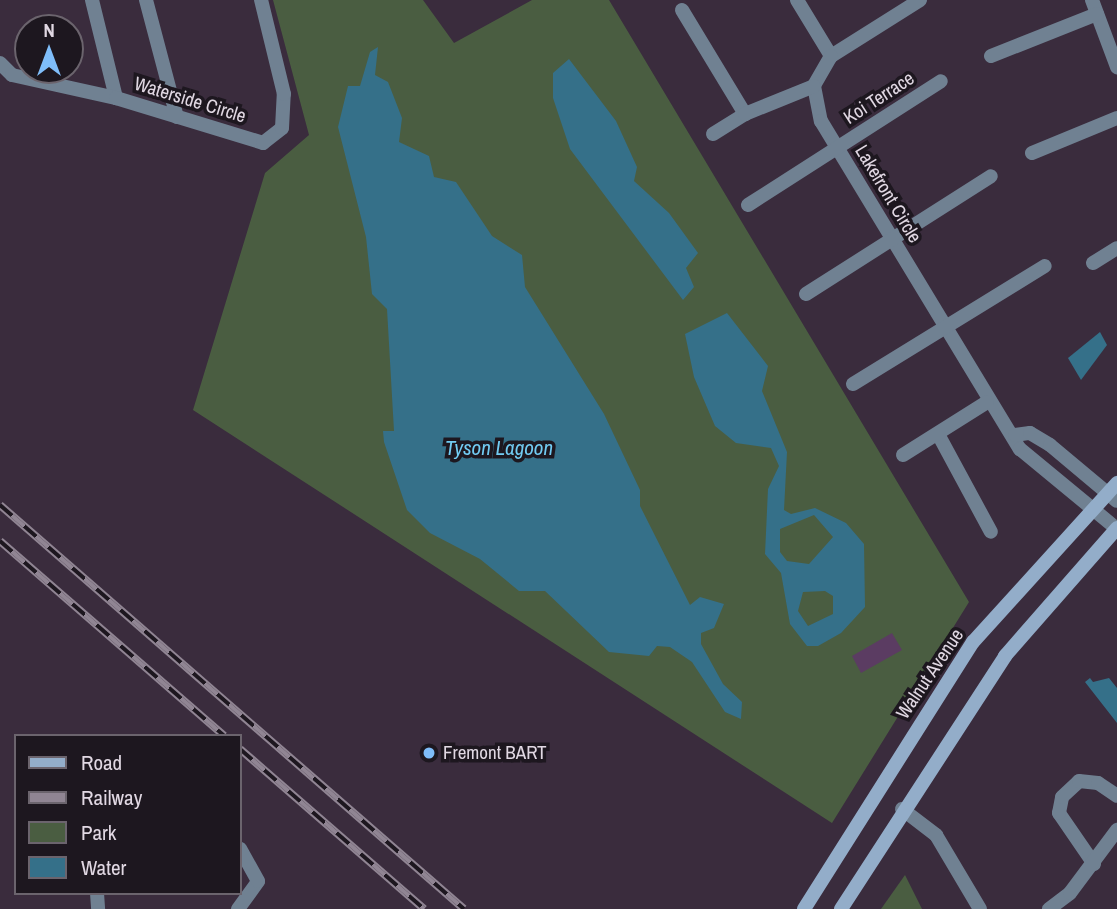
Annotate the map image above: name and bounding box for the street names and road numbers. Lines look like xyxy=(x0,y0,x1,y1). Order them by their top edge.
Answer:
street label: Koi Terrace xyxy=(839,67,919,129)
street label: Waterside Circle xyxy=(131,72,249,128)
street label: Lakefront Circle xyxy=(850,141,926,247)
street label: Walnut Avenue xyxy=(891,624,969,724)

